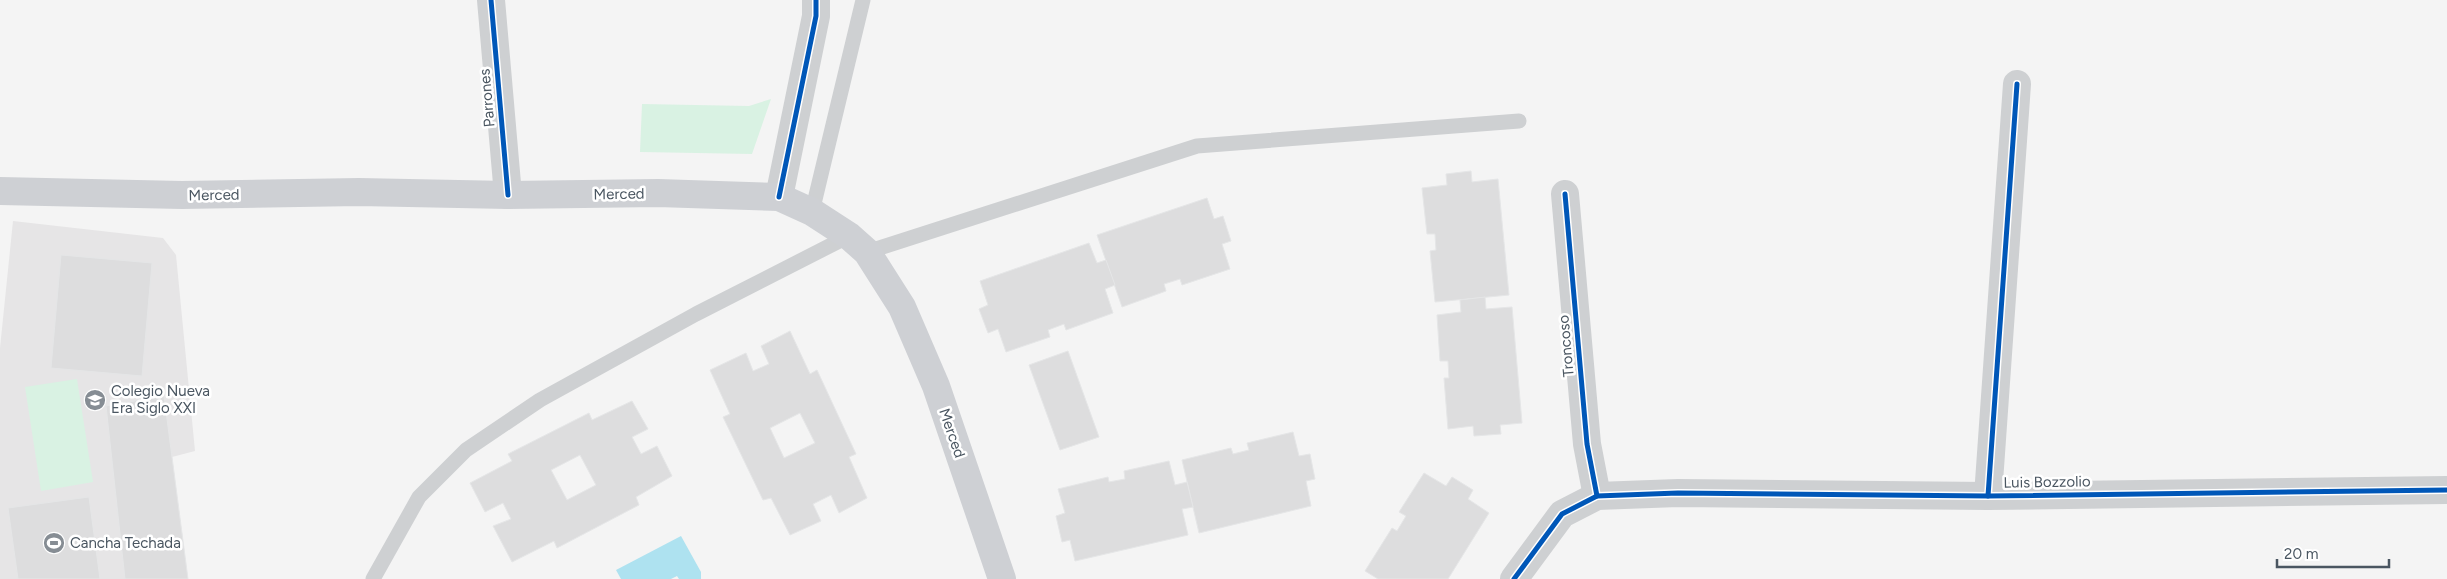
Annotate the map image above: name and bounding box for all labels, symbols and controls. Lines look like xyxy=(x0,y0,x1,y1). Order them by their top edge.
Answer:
street label: Parrones xyxy=(475,68,499,128)
street label: Merced xyxy=(593,185,645,203)
street label: Merced xyxy=(188,186,240,204)
street label: Troncoso xyxy=(1554,314,1578,378)
place label: Colegio Nueva Era Siglo XXI xyxy=(111,382,210,417)
school or university icon: Colegio Nueva Era Siglo XXI xyxy=(83,388,107,412)
street label: Merced xyxy=(935,406,969,460)
street label: Luis Bozzolio xyxy=(2003,472,2091,492)
sports icon: Cancha Techada xyxy=(42,531,66,555)
place label: Cancha Techada xyxy=(70,534,181,552)
scale bar xyxy=(2277,536,2390,568)
text: 20 m xyxy=(2284,545,2318,563)

